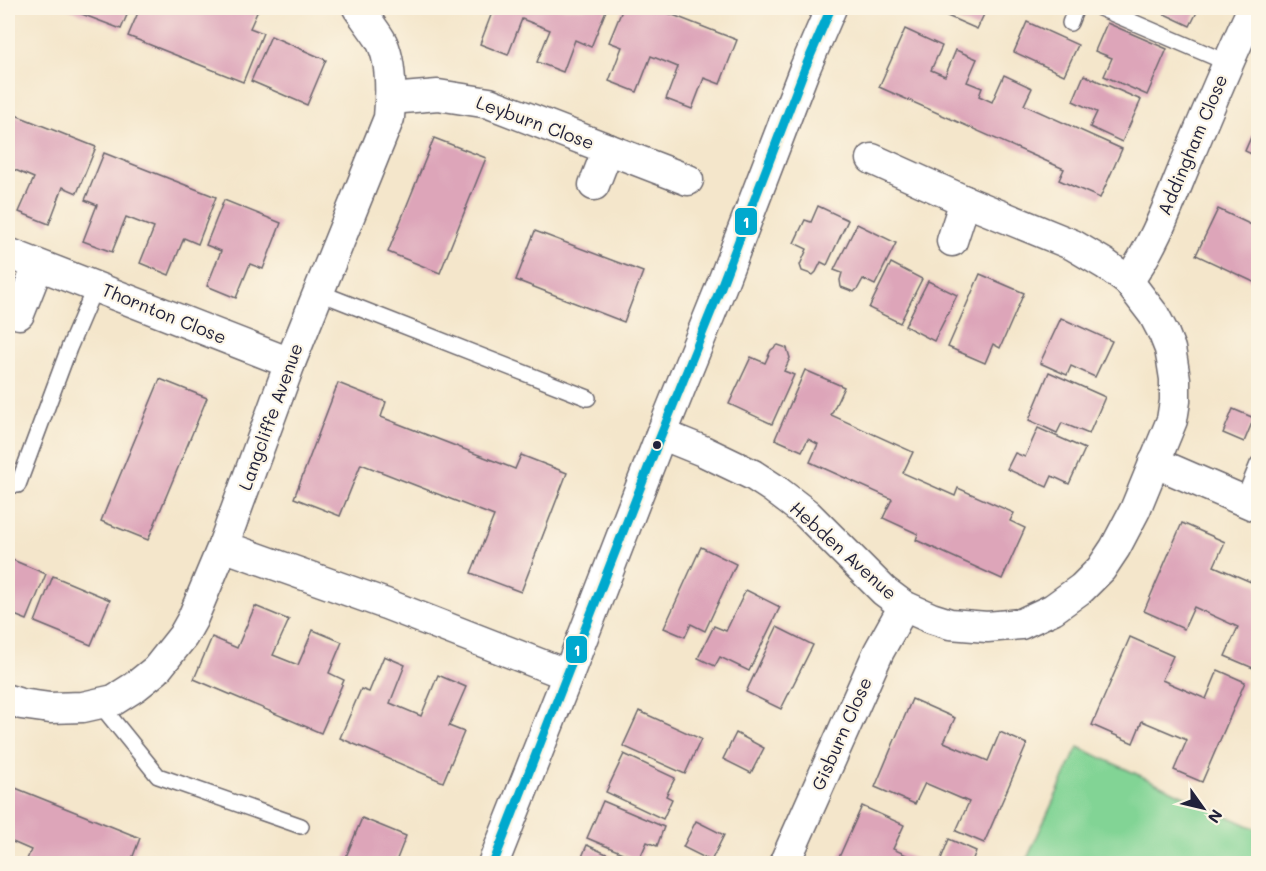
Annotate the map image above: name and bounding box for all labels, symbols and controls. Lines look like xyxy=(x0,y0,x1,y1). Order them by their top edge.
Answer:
street label: Addingham Close xyxy=(1152,71,1233,219)
street label: Leyburn Close xyxy=(473,90,598,155)
line badge: 1 xyxy=(734,207,758,236)
text: 1 xyxy=(742,211,750,232)
street label: Thornton Close xyxy=(99,277,230,349)
street label: Langcliffe Avenue xyxy=(232,340,308,494)
unlabelled marker xyxy=(651,439,663,451)
street label: Hebden Avenue xyxy=(785,496,902,605)
line badge: 1 xyxy=(565,635,588,664)
text: 1 xyxy=(573,639,581,660)
street label: Gisburn Close xyxy=(805,673,877,794)
north arrow xyxy=(1173,778,1233,838)
text: N xyxy=(1204,806,1228,828)

